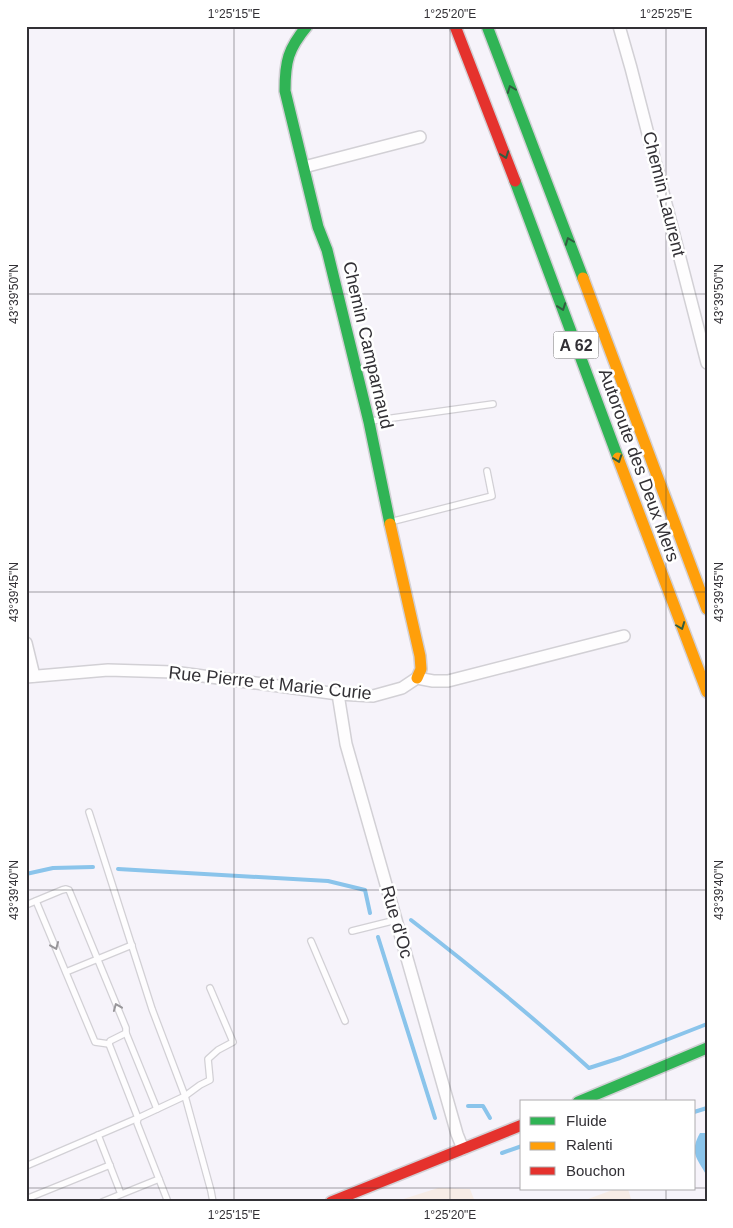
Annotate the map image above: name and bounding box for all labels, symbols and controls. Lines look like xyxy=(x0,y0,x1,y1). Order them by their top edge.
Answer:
text: 1°25'15"E xyxy=(208,7,260,21)
text: 1°25'20"E xyxy=(424,7,476,21)
text: 1°25'25"E xyxy=(640,7,692,21)
one-way arrow xyxy=(507,85,517,94)
street label: Chemin Laurent xyxy=(639,129,689,259)
one-way arrow xyxy=(499,150,509,159)
one-way arrow xyxy=(565,237,575,246)
street label: Chemin Camparnaud xyxy=(339,259,397,431)
text: 43°39'50"N xyxy=(7,264,21,324)
text: 43°39'50"N xyxy=(712,264,726,324)
one-way arrow xyxy=(556,302,566,311)
road number: A 62 xyxy=(554,332,598,358)
street label: Autoroute des Deux Mers xyxy=(595,366,683,564)
one-way arrow xyxy=(612,455,622,463)
text: 43°39'45"N xyxy=(7,562,21,622)
text: 43°39'45"N xyxy=(712,562,726,622)
one-way arrow xyxy=(675,621,685,630)
street label: Rue Pierre et Marie Curie xyxy=(167,662,373,704)
text: 43°39'40"N xyxy=(7,860,21,920)
text: 43°39'40"N xyxy=(712,860,726,920)
street label: Rue d'Oc xyxy=(377,883,417,961)
one-way arrow xyxy=(48,941,59,950)
one-way arrow xyxy=(113,1004,123,1012)
legend xyxy=(520,1100,696,1190)
text: Fluide xyxy=(566,1112,607,1129)
text: Ralenti xyxy=(566,1136,613,1153)
text: Bouchon xyxy=(566,1162,625,1179)
text: 1°25'15"E xyxy=(208,1208,260,1222)
text: 1°25'20"E xyxy=(424,1208,476,1222)

